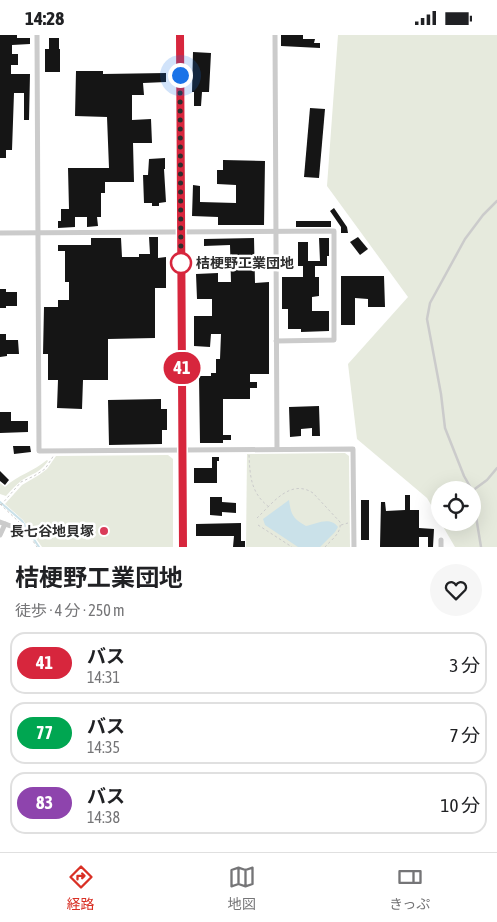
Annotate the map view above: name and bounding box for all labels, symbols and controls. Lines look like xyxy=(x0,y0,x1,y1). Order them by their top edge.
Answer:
text: 14:28 xyxy=(25,7,64,29)
your location xyxy=(168,63,193,88)
marker: 桔梗野工業団地 xyxy=(170,252,192,274)
place label: 桔梗野工業団地 xyxy=(196,255,294,271)
line badge: 41 xyxy=(160,352,204,384)
text: 41 xyxy=(174,357,190,378)
map controls xyxy=(431,481,481,531)
button: locate xyxy=(431,481,481,531)
place label: 長七谷地貝塚 xyxy=(10,523,94,539)
marker: 長七谷地貝塚 xyxy=(98,525,110,537)
text: 桔梗野工業団地 xyxy=(15,564,183,591)
button: heart xyxy=(430,564,482,616)
text: 徒歩 · 4 分 · 250 m xyxy=(15,601,125,619)
text: バス xyxy=(87,645,125,667)
text: 41 xyxy=(36,652,53,673)
text: 3 分 xyxy=(449,654,480,676)
text: 14:31 xyxy=(87,668,120,686)
text: バス xyxy=(87,715,125,737)
text: 77 xyxy=(36,722,53,743)
text: 7 分 xyxy=(449,724,480,746)
text: 14:35 xyxy=(87,738,120,756)
text: バス xyxy=(87,785,125,807)
text: 83 xyxy=(36,792,53,813)
text: 10 分 xyxy=(441,794,480,816)
text: 14:38 xyxy=(87,808,120,826)
tab: 経路 xyxy=(67,863,95,913)
tab: 地図 xyxy=(228,863,256,913)
tab: きっぷ xyxy=(389,863,430,913)

